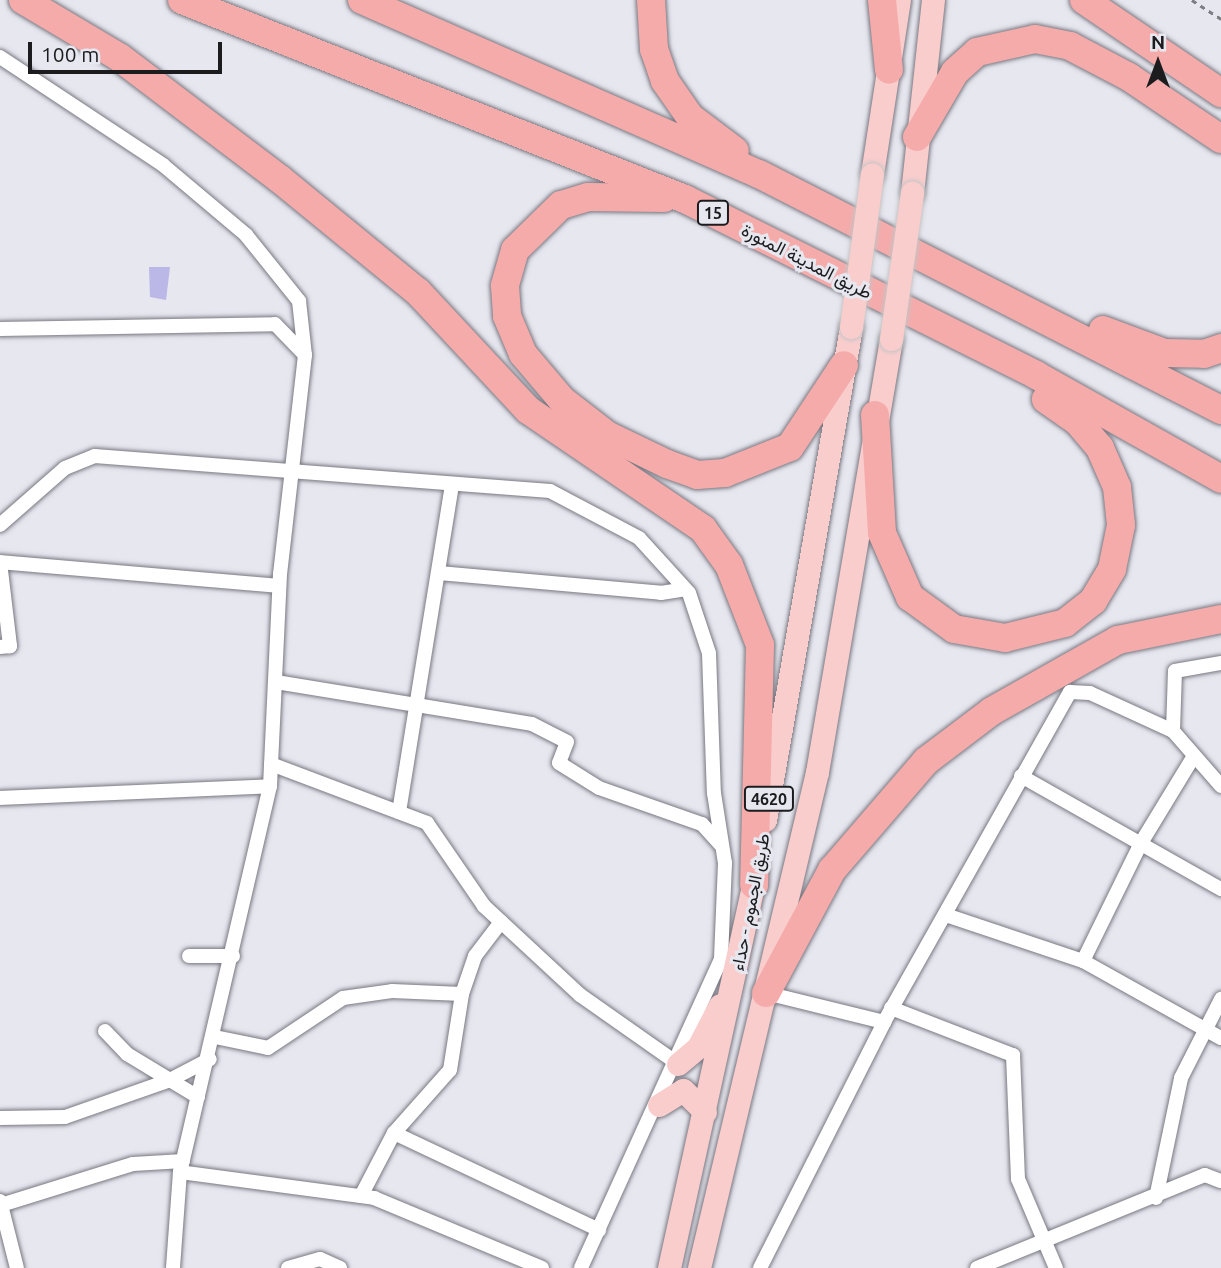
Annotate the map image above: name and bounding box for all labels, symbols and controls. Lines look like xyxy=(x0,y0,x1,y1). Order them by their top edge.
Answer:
scale bar xyxy=(32,28,226,72)
north arrow xyxy=(1123,28,1193,98)
text: N xyxy=(1151,31,1165,53)
text: 100 m xyxy=(41,42,99,66)
road number: 15 xyxy=(696,200,730,226)
street label: طريق المدينة المنورة xyxy=(738,219,876,303)
road number: 4620 xyxy=(743,786,795,812)
street label: طريق الجموم - حداء xyxy=(726,831,774,973)

